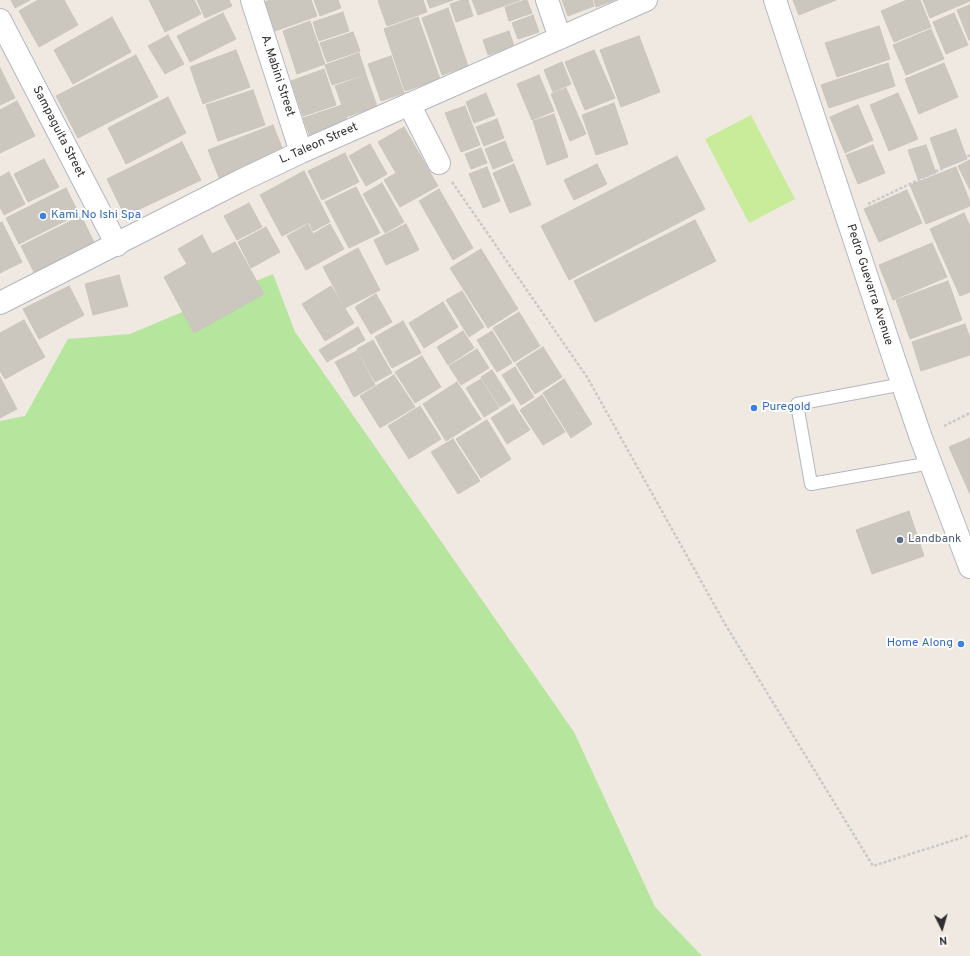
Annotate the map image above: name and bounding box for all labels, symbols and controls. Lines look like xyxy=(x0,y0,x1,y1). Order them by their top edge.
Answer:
street label: A. Mabini Street xyxy=(257,33,297,119)
street label: Sampaguita Street xyxy=(29,84,87,180)
street label: L. Taleon Street xyxy=(278,120,360,168)
place label: Kami No Ishi Spa xyxy=(51,209,141,223)
marker: Kami No Ishi Spa xyxy=(38,211,48,221)
street label: Pedro Guevarra Avenue xyxy=(843,223,895,347)
place label: Puregold xyxy=(762,401,811,415)
marker: Puregold xyxy=(749,403,759,413)
place label: Landbank xyxy=(908,533,961,547)
marker: Landbank xyxy=(895,535,905,545)
place label: Home Along xyxy=(887,637,953,651)
marker: Home Along xyxy=(956,639,966,649)
north arrow xyxy=(922,908,962,948)
text: N xyxy=(938,933,948,947)

